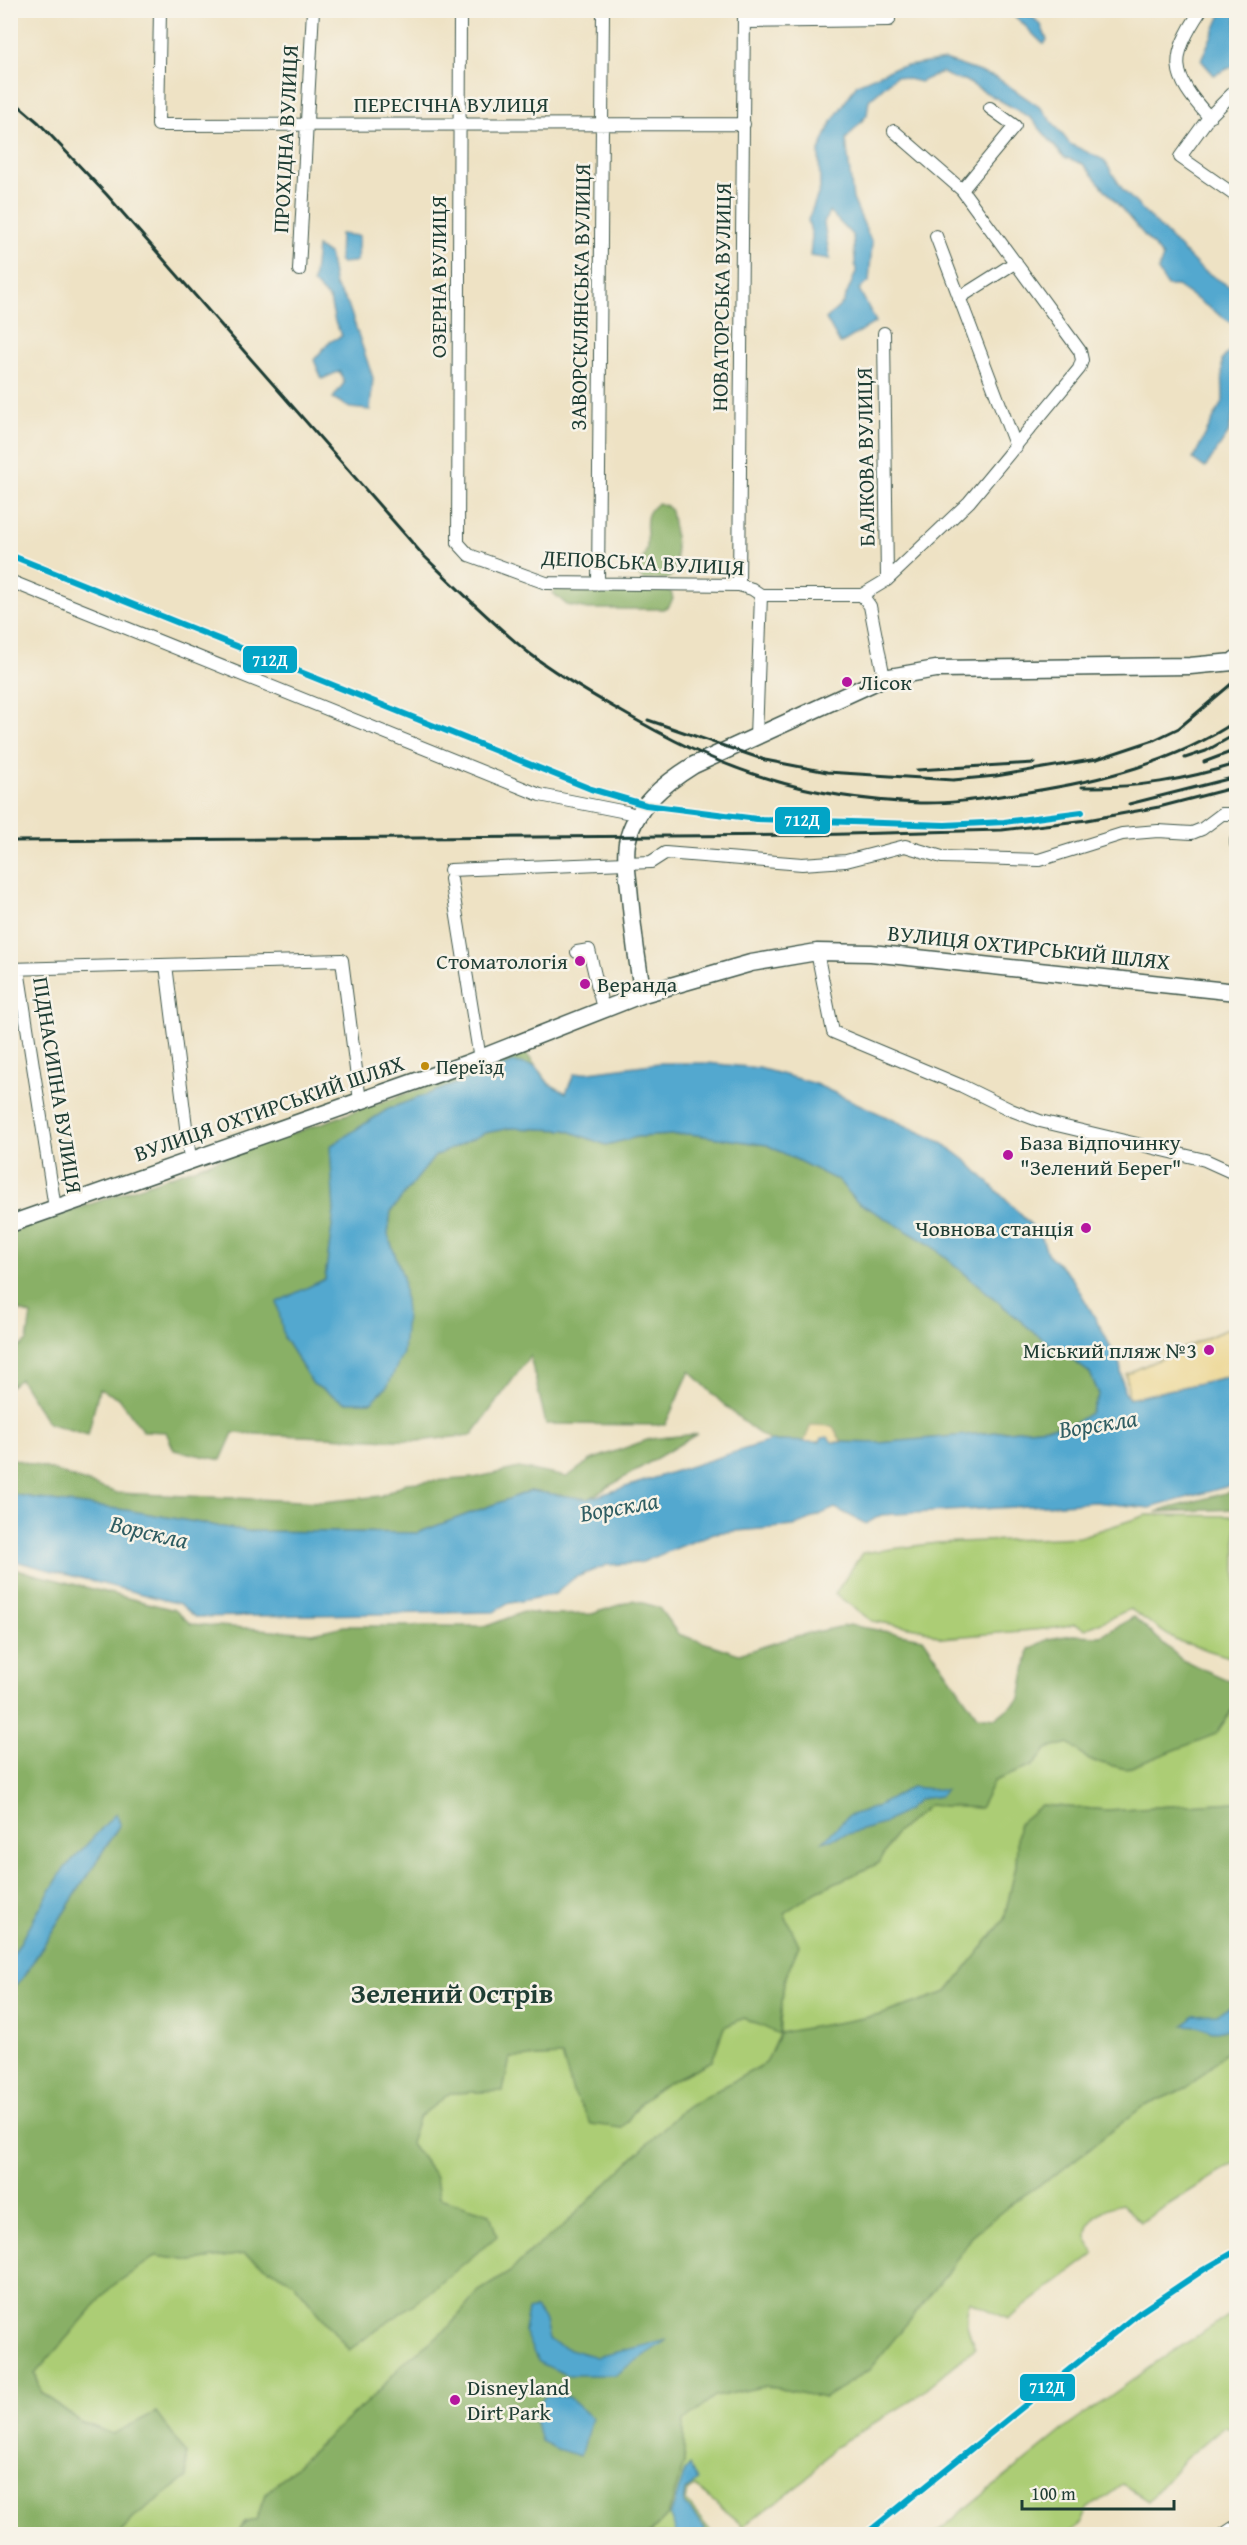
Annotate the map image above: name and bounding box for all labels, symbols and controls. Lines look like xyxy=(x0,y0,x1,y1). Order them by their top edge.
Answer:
street label: ПРОХІДНА ВУЛИЦЯ xyxy=(264,44,306,234)
street label: ПЕРЕСІЧНА ВУЛИЦЯ xyxy=(354,88,549,120)
street label: ЗАВОРСКЛЯНСЬКА ВУЛИЦЯ xyxy=(562,163,598,431)
street label: НОВАТОРСЬКА ВУЛИЦЯ xyxy=(703,182,739,412)
street label: ОЗЕРНА ВУЛИЦЯ xyxy=(422,196,454,358)
street label: БАЛКОВА ВУЛИЦЯ xyxy=(847,367,883,547)
street label: ДЕПОВСЬКА ВУЛИЦЯ xyxy=(540,541,745,583)
line badge: 712Д xyxy=(242,645,298,674)
text: 712Д xyxy=(252,648,288,672)
place label: Лісок xyxy=(859,666,912,698)
marker: Лісок xyxy=(840,675,854,689)
line badge: 712Д xyxy=(774,806,831,835)
text: 712Д xyxy=(784,808,820,832)
street label: ВУЛИЦЯ ОХТИРСЬКИЙ ШЛЯХ xyxy=(886,916,1172,978)
place label: Стоматологія xyxy=(436,945,568,977)
marker: Стоматологія xyxy=(573,954,587,968)
place label: Веранда xyxy=(597,968,678,1000)
street label: ПІДНАСИПНА ВУЛИЦЯ xyxy=(25,975,91,1195)
marker: Веранда xyxy=(578,977,592,991)
street label: ВУЛИЦЯ ОХТИРСЬКИЙ ШЛЯХ xyxy=(130,1047,409,1169)
place label: Переїзд xyxy=(436,1052,504,1081)
marker: Переїзд xyxy=(419,1060,431,1072)
place label: База відпочинку "Зелений Берег" xyxy=(1020,1126,1182,1183)
marker: База відпочинку "Зелений Берег" xyxy=(1001,1148,1015,1162)
place label: Човнова станція xyxy=(915,1212,1074,1244)
marker: Човнова станція xyxy=(1079,1221,1093,1235)
place label: Міський пляж №3 xyxy=(1023,1334,1197,1366)
marker: Міський пляж №3 xyxy=(1202,1343,1216,1357)
water label: Ворскла xyxy=(1055,1400,1140,1447)
water label: Ворскла xyxy=(576,1482,661,1531)
water label: Ворскла xyxy=(106,1505,192,1557)
district label: Зелений Острів xyxy=(351,1972,553,2013)
place label: Disneyland Dirt Park xyxy=(467,2371,570,2428)
line badge: 712Д xyxy=(1019,2373,1076,2402)
text: 712Д xyxy=(1029,2375,1065,2399)
marker: Disneyland Dirt Park xyxy=(448,2393,462,2407)
scale bar xyxy=(1022,2473,1174,2511)
text: 100 m xyxy=(1031,2480,1076,2507)

